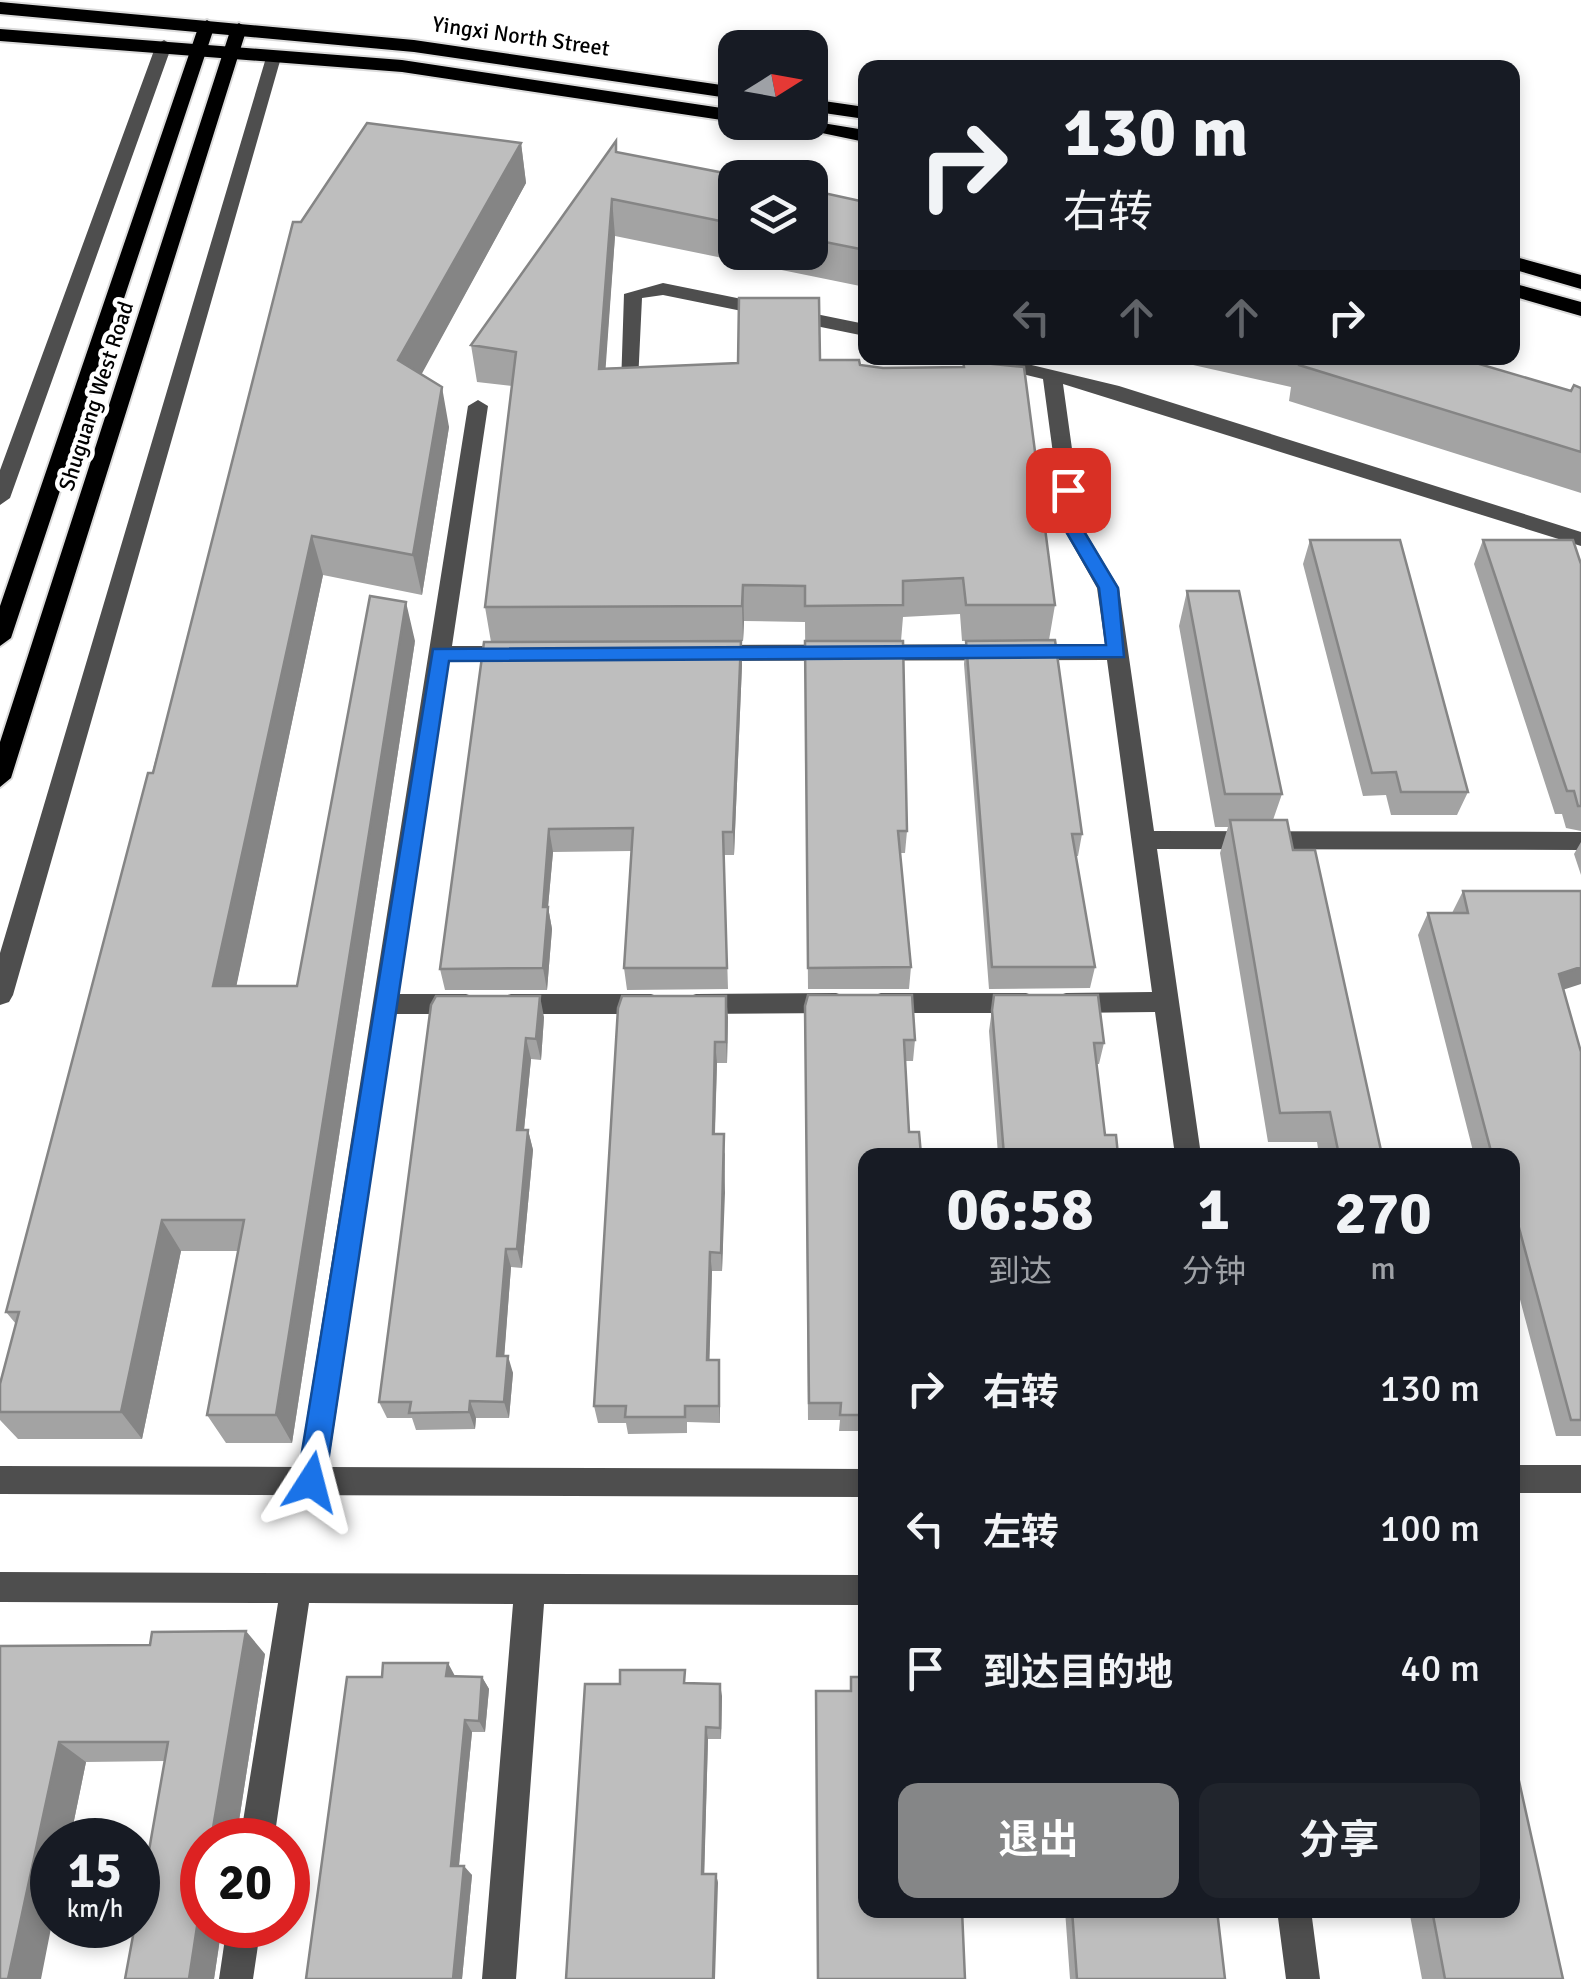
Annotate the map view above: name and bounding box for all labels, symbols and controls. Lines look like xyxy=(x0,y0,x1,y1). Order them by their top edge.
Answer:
street label: Yingxi North Street xyxy=(431,10,612,62)
north arrow xyxy=(718,30,828,140)
map controls xyxy=(718,30,828,270)
text: 130 m xyxy=(1063,89,1248,175)
icon: right xyxy=(898,100,1028,230)
button: layers xyxy=(718,160,828,270)
text: 右转 xyxy=(1063,185,1153,240)
icon: left xyxy=(1004,290,1059,345)
icon: ahead xyxy=(1109,290,1164,345)
icon: ahead xyxy=(1214,290,1269,345)
icon: right xyxy=(1319,290,1374,345)
street label: Shuguang West Road xyxy=(53,298,139,494)
pin xyxy=(1026,448,1111,533)
icon: arrive xyxy=(1041,463,1096,518)
text: 06:58 xyxy=(946,1173,1094,1247)
text: 1 xyxy=(1198,1173,1230,1247)
text: 270 xyxy=(1334,1177,1432,1251)
text: m xyxy=(1370,1249,1396,1288)
text: 到达 xyxy=(988,1252,1052,1291)
text: 分钟 xyxy=(1182,1252,1246,1291)
icon: right xyxy=(898,1361,953,1416)
text: 130 m xyxy=(1380,1365,1480,1412)
text: 右转 xyxy=(983,1369,1059,1416)
position arrow xyxy=(259,1430,363,1534)
icon: left xyxy=(898,1501,953,1556)
text: 100 m xyxy=(1380,1505,1480,1552)
text: 左转 xyxy=(983,1509,1059,1556)
icon: arrive xyxy=(898,1641,953,1696)
text: 40 m xyxy=(1400,1645,1480,1692)
text: 到达目的地 xyxy=(983,1649,1173,1696)
button: 退出 xyxy=(898,1783,1179,1898)
button: 分享 xyxy=(1199,1783,1480,1898)
speed limit sign: 20 xyxy=(180,1818,310,1948)
text: 15 xyxy=(68,1840,122,1902)
text: km/h xyxy=(67,1893,123,1924)

